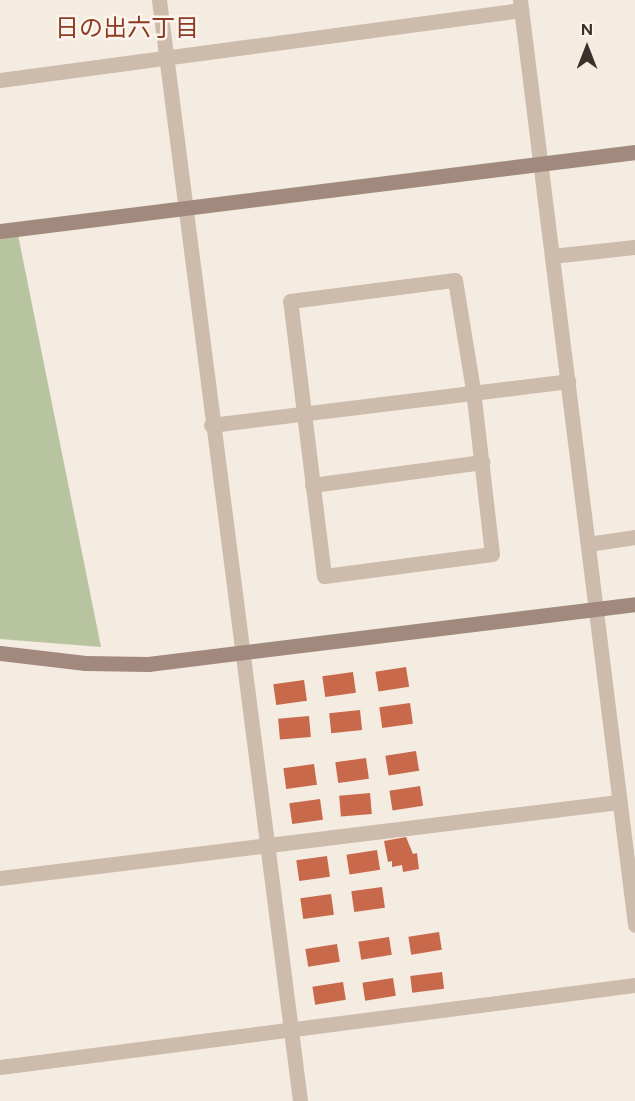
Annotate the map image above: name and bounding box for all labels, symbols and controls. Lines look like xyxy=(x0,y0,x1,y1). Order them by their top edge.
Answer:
district label: 日の出六丁目 xyxy=(55,14,199,42)
north arrow xyxy=(557,18,617,78)
text: N xyxy=(581,20,593,39)

